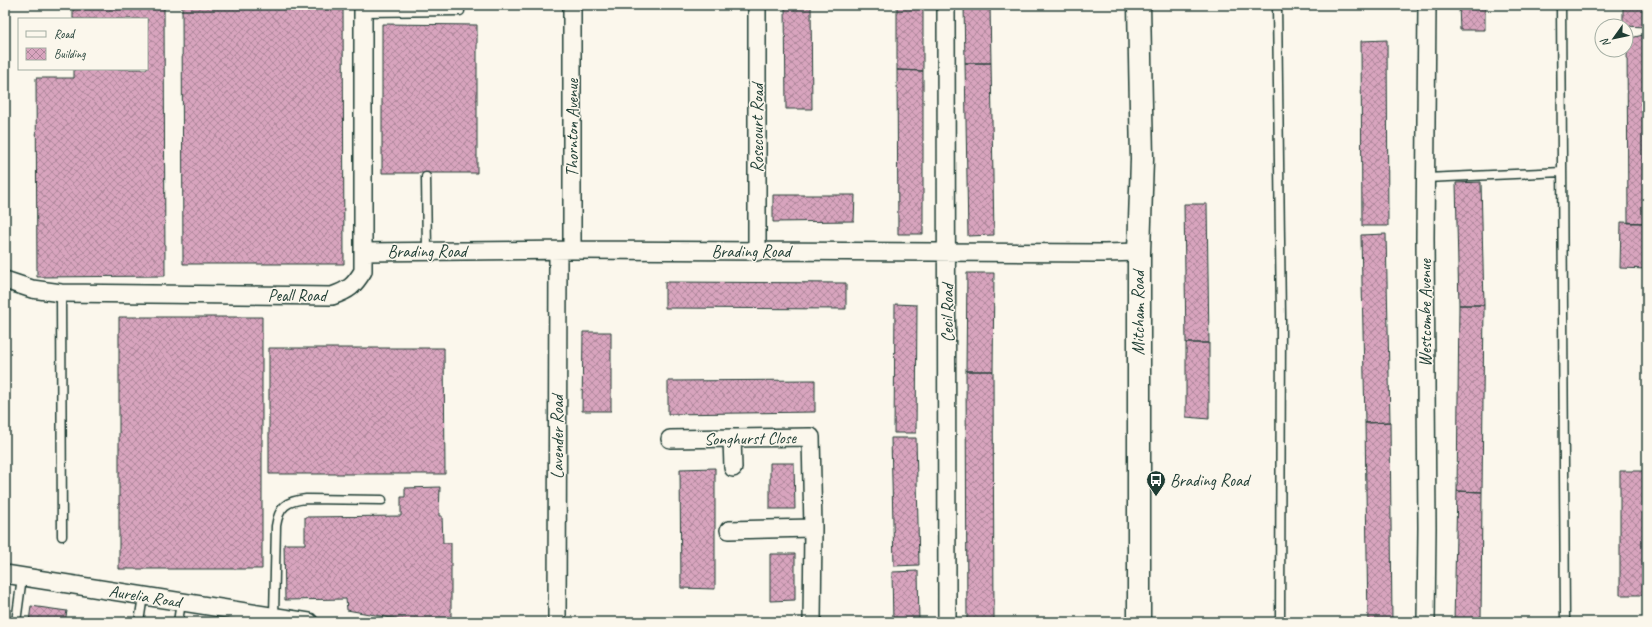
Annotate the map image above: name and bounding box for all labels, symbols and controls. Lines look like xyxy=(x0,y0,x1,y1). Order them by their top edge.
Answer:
legend xyxy=(18,18,148,70)
north arrow xyxy=(1594,18,1634,58)
text: Road xyxy=(54,26,76,42)
text: N xyxy=(1597,35,1613,50)
text: Building xyxy=(54,46,86,62)
street label: Thornton Avenue xyxy=(562,77,583,177)
street label: Rosecourt Road xyxy=(747,80,768,173)
street label: Brading Road xyxy=(387,241,470,262)
street label: Brading Road xyxy=(711,241,794,262)
street label: Westcombe Avenue xyxy=(1415,258,1436,367)
street label: Mitcham Road xyxy=(1128,267,1149,355)
street label: Cecil Road xyxy=(937,282,958,342)
street label: Peall Road xyxy=(268,285,328,306)
street label: Lavender Road xyxy=(547,392,568,479)
street label: Songhurst Close xyxy=(704,427,798,450)
bus stop icon: Brading Road xyxy=(1145,469,1167,497)
place label: Brading Road xyxy=(1170,470,1252,491)
street label: Aurelia Road xyxy=(107,580,185,613)

